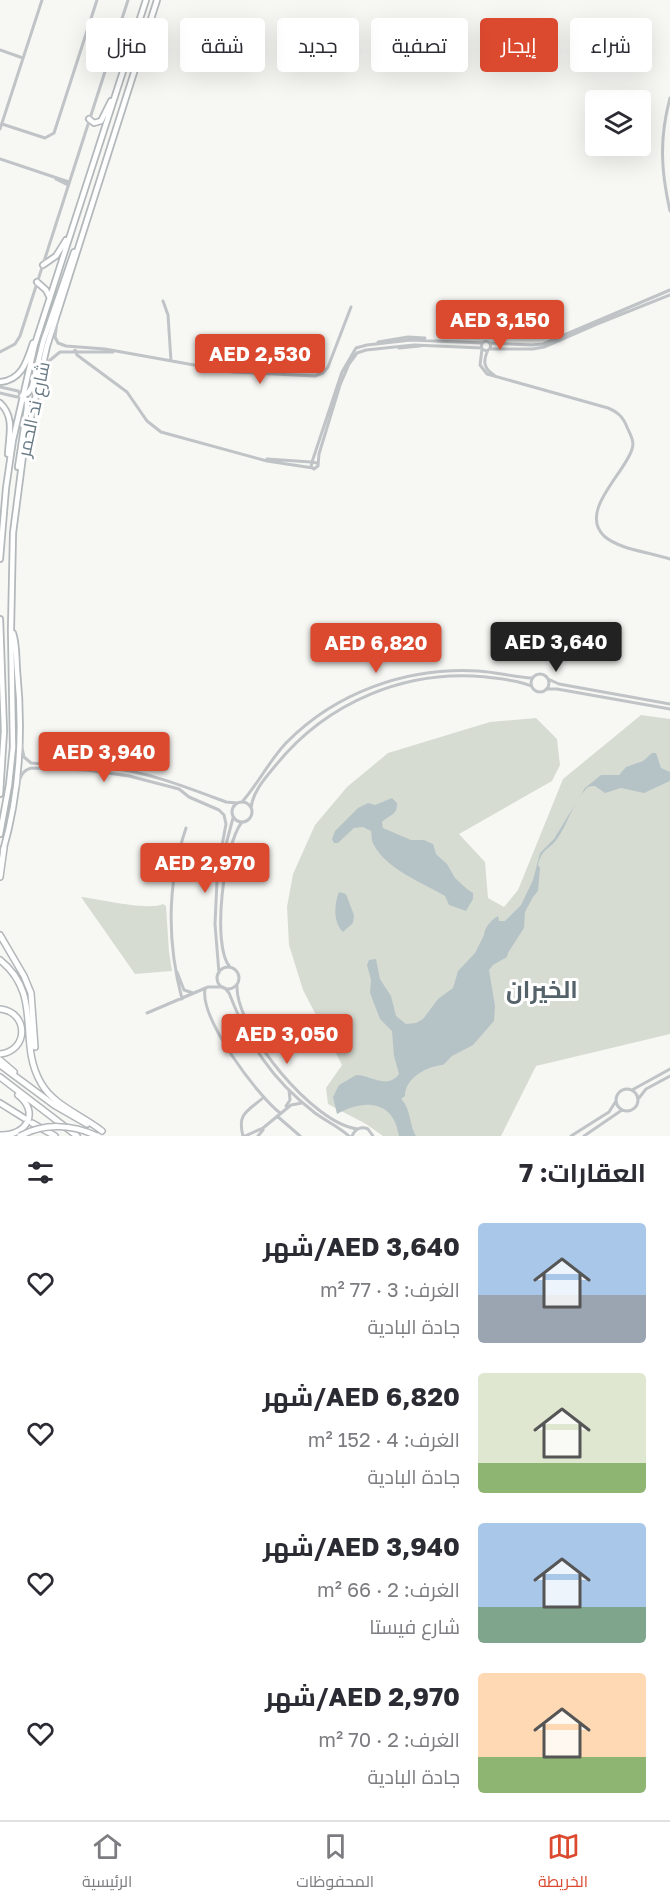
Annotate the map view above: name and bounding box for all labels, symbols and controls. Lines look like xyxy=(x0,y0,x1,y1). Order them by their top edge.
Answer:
chip: منزل xyxy=(86,18,168,72)
chip: شقة xyxy=(180,18,265,72)
chip: جديد xyxy=(277,18,359,72)
chip: تصفية xyxy=(371,18,468,72)
chip: إيجار xyxy=(480,18,558,72)
chip: شراء xyxy=(570,18,652,72)
map controls xyxy=(585,90,651,156)
button: layers xyxy=(585,90,651,156)
pin: AED 3,150 xyxy=(431,300,569,351)
text: AED 3,150 xyxy=(450,307,550,331)
pin: AED 2,530 xyxy=(191,334,329,385)
text: AED 2,530 xyxy=(209,341,311,365)
street label: شارع ند الحمر xyxy=(12,360,56,460)
pin: AED 3,640 xyxy=(487,622,625,673)
pin: AED 6,820 xyxy=(307,623,445,674)
text: AED 3,640 xyxy=(505,629,607,653)
text: AED 6,820 xyxy=(324,630,428,654)
pin: AED 3,940 xyxy=(35,732,173,783)
text: AED 3,940 xyxy=(53,739,155,763)
pin: AED 2,970 xyxy=(136,843,274,894)
text: AED 2,970 xyxy=(154,850,256,874)
district label: الخيران xyxy=(506,974,578,1004)
pin: AED 3,050 xyxy=(218,1014,356,1065)
text: AED 3,050 xyxy=(236,1021,338,1045)
icon: filters xyxy=(24,1156,57,1189)
text: العقارات: 7 xyxy=(519,1157,646,1188)
text: AED 3,640/شهر xyxy=(263,1231,460,1262)
icon: home xyxy=(526,1247,598,1319)
icon: heart xyxy=(24,1267,57,1300)
text: الغرف: 3 · 77 m² xyxy=(320,1277,460,1301)
text: جادة البادية xyxy=(367,1314,460,1338)
text: AED 6,820/شهر xyxy=(263,1381,460,1412)
icon: home xyxy=(526,1397,598,1469)
icon: heart xyxy=(24,1417,57,1450)
text: الغرف: 4 · 152 m² xyxy=(308,1427,460,1451)
text: جادة البادية xyxy=(367,1464,460,1488)
text: AED 3,940/شهر xyxy=(263,1531,460,1562)
icon: home xyxy=(526,1547,598,1619)
icon: heart xyxy=(24,1567,57,1600)
text: الغرف: 2 · 66 m² xyxy=(317,1577,460,1601)
text: شارع فيستا xyxy=(369,1614,460,1638)
text: AED 2,970/شهر xyxy=(265,1681,460,1712)
icon: home xyxy=(526,1697,598,1769)
icon: heart xyxy=(24,1717,57,1750)
text: الغرف: 2 · 70 m² xyxy=(318,1727,460,1751)
text: جادة البادية xyxy=(367,1764,460,1788)
tab: الرئيسية xyxy=(82,1830,132,1896)
tab: المحفوظات xyxy=(296,1830,374,1896)
tab: الخريطة xyxy=(538,1830,588,1896)

